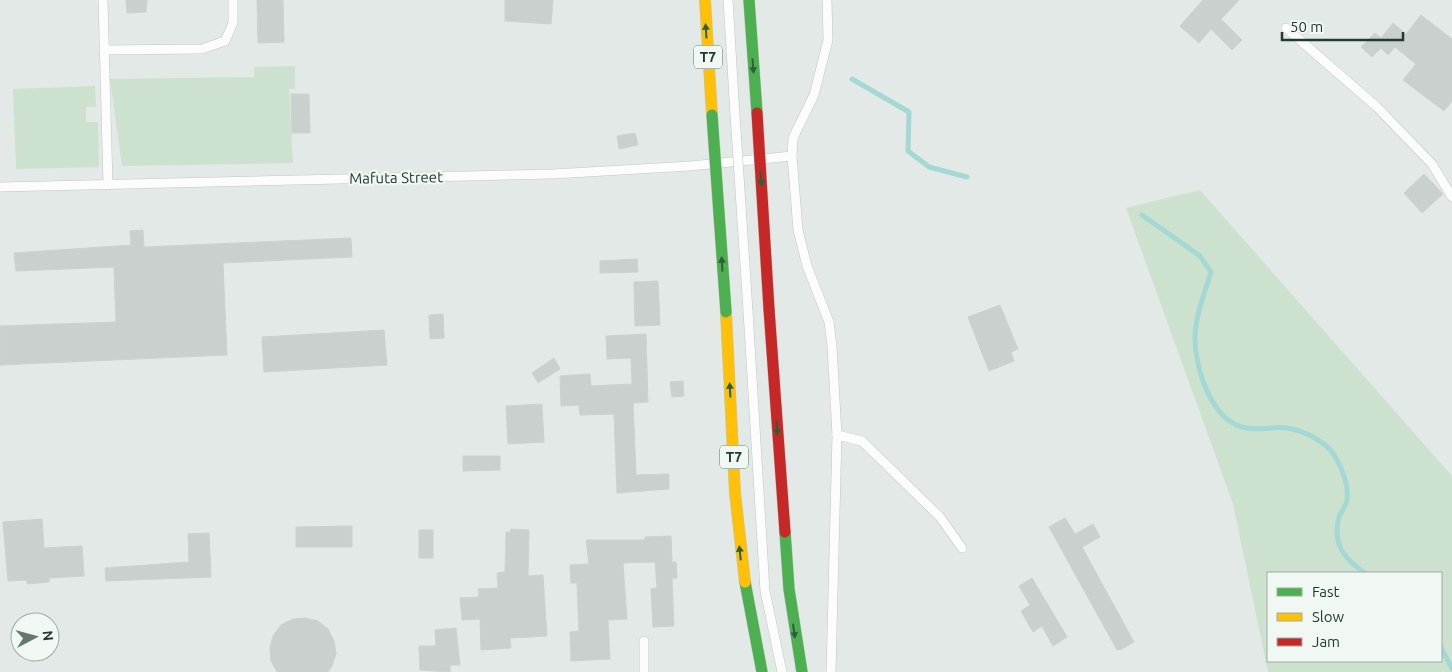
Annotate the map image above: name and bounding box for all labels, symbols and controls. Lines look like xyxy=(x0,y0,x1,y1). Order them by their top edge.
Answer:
scale bar xyxy=(1282,10,1403,42)
text: 50 m xyxy=(1290,18,1323,35)
one-way arrow xyxy=(702,23,710,39)
road number: T7 xyxy=(694,46,722,68)
one-way arrow xyxy=(749,58,757,74)
street label: Mafuta Street xyxy=(349,168,443,187)
one-way arrow xyxy=(757,171,765,187)
one-way arrow xyxy=(718,256,726,272)
one-way arrow xyxy=(726,382,734,398)
one-way arrow xyxy=(774,420,782,436)
road number: T7 xyxy=(720,446,748,468)
one-way arrow xyxy=(736,544,744,560)
legend xyxy=(1267,572,1442,662)
text: Fast xyxy=(1312,583,1340,600)
text: Slow xyxy=(1312,608,1345,625)
north arrow xyxy=(10,612,60,662)
one-way arrow xyxy=(790,623,798,639)
text: N xyxy=(39,630,56,642)
text: Jam xyxy=(1312,633,1340,650)

